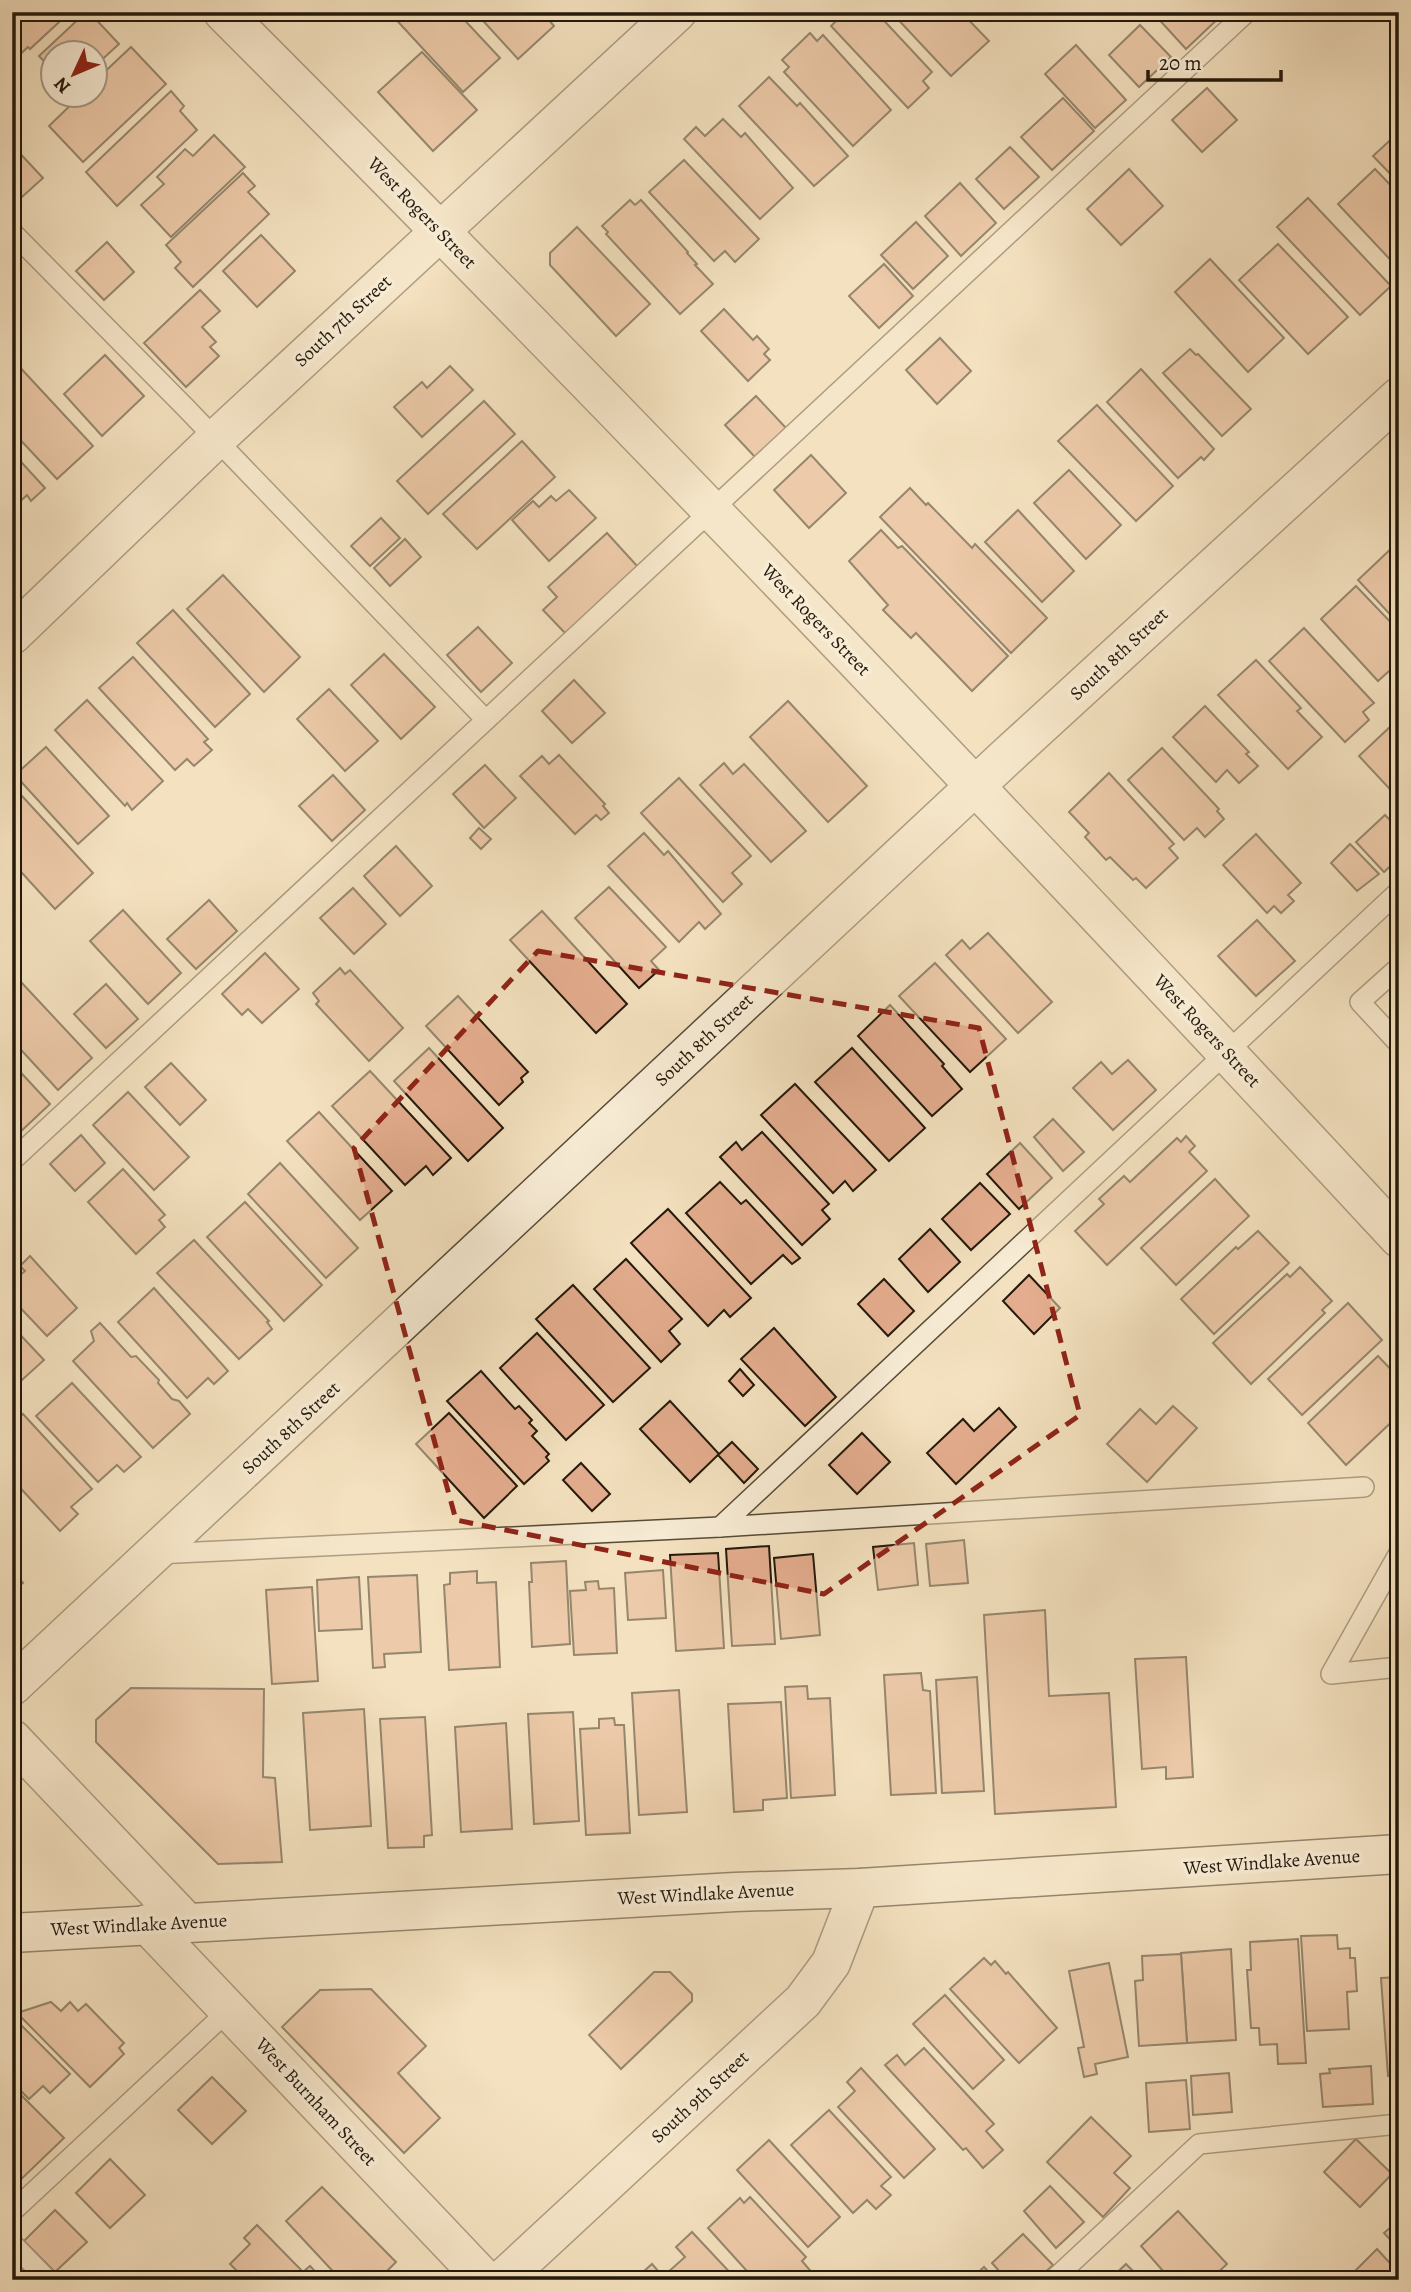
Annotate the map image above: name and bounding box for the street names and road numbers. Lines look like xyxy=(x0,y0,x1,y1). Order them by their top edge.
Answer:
street label: West Rogers Street xyxy=(361,151,482,275)
street label: South 7th Street xyxy=(289,269,397,373)
street label: West Rogers Street xyxy=(755,558,876,682)
street label: South 8th Street xyxy=(1064,602,1174,706)
street label: West Rogers Street xyxy=(1147,968,1266,1093)
street label: South 8th Street xyxy=(649,988,759,1092)
street label: South 8th Street xyxy=(236,1376,346,1480)
street label: West Windlake Avenue xyxy=(1182,1843,1361,1881)
street label: West Windlake Avenue xyxy=(616,1876,795,1912)
street label: West Windlake Avenue xyxy=(49,1907,228,1943)
street label: West Burnham Street xyxy=(249,2031,382,2172)
street label: South 9th Street xyxy=(645,2045,755,2149)

